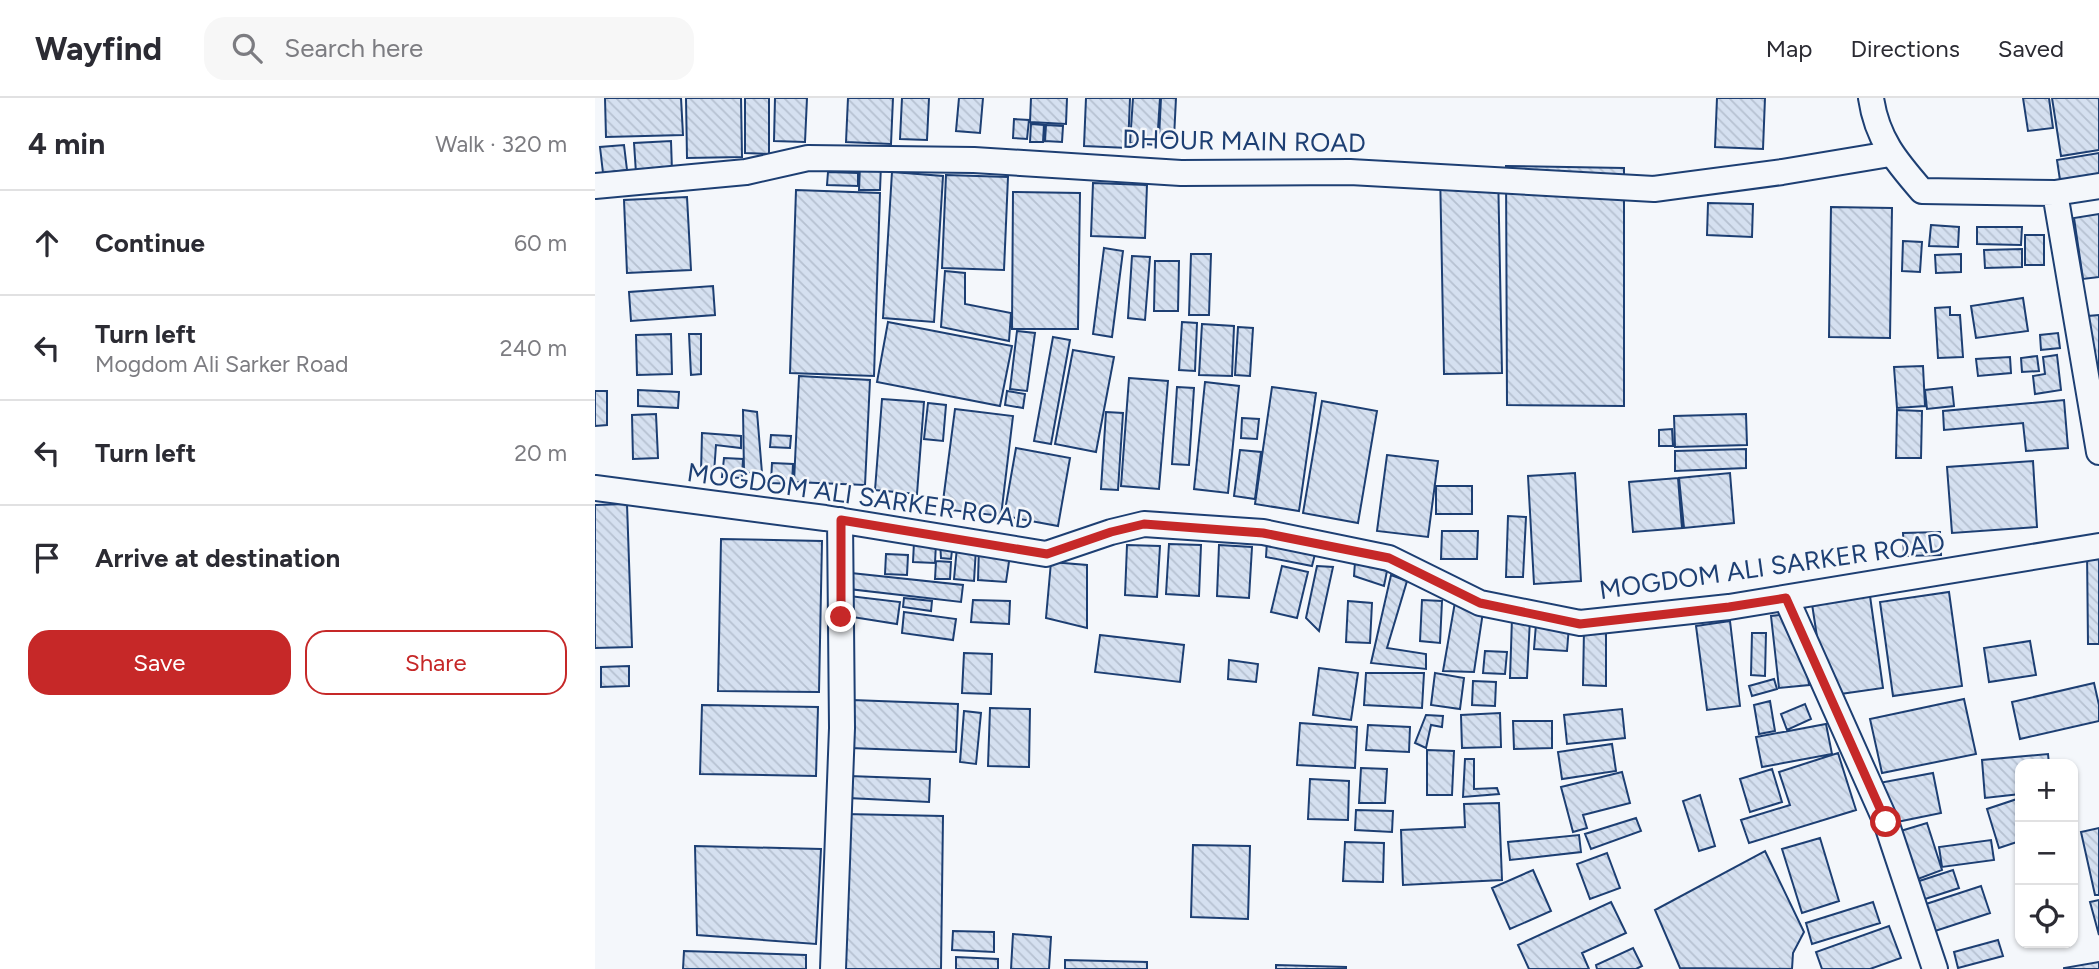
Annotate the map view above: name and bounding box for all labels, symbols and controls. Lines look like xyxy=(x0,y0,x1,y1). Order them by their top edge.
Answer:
search box xyxy=(204,17,694,80)
text: Wayfind xyxy=(35,29,162,68)
icon: search xyxy=(228,29,266,67)
text: Search here xyxy=(284,32,423,64)
text: Map xyxy=(1766,34,1812,63)
text: Directions xyxy=(1850,34,1960,63)
text: Saved xyxy=(1998,34,2064,63)
street label: DHOUR MAIN ROAD xyxy=(1122,123,1366,159)
text: 4 min xyxy=(28,125,105,162)
text: Walk · 320 m xyxy=(435,130,567,158)
icon: ahead xyxy=(28,224,66,262)
text: Continue xyxy=(95,227,205,259)
text: 60 m xyxy=(514,229,567,257)
text: Turn left xyxy=(95,318,196,350)
icon: left xyxy=(28,329,66,367)
text: 240 m xyxy=(500,334,567,362)
text: Mogdom Ali Sarker Road xyxy=(95,350,349,378)
icon: left xyxy=(28,434,66,472)
text: Turn left xyxy=(95,437,196,469)
text: 20 m xyxy=(514,439,567,467)
street label: MOGDOM ALI SARKER ROAD xyxy=(685,456,1035,536)
street label: MOGDOM ALI SARKER ROAD xyxy=(1597,526,1947,606)
icon: arrive xyxy=(28,539,66,577)
text: Arrive at destination xyxy=(95,542,340,574)
route end xyxy=(825,601,856,632)
button: Save xyxy=(28,630,291,695)
button: Share xyxy=(305,630,567,695)
map controls xyxy=(2015,759,2078,948)
button: + xyxy=(2015,759,2078,822)
route start xyxy=(1870,806,1901,837)
button: − xyxy=(2015,822,2078,885)
button: locate xyxy=(2015,885,2078,948)

